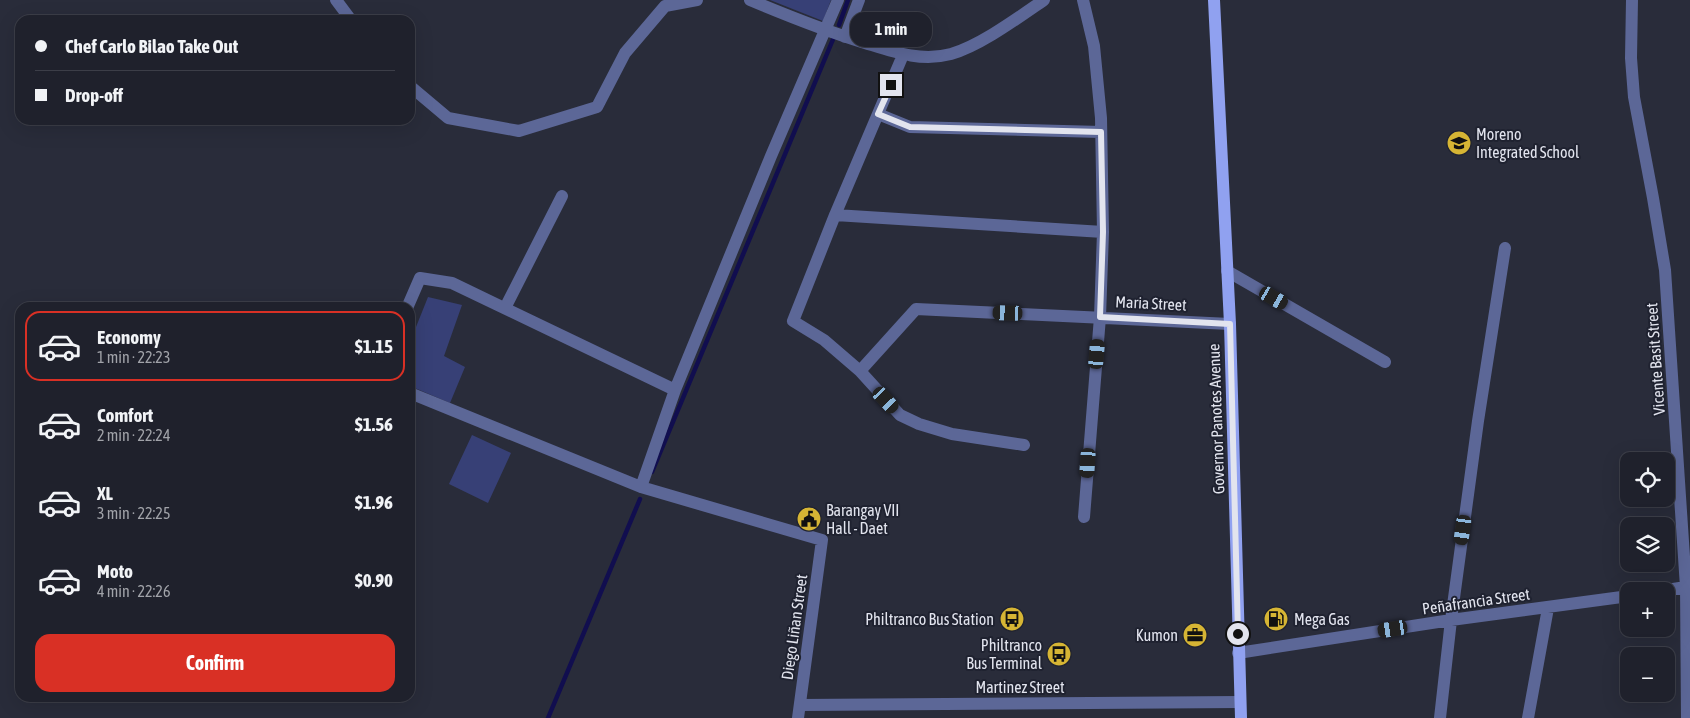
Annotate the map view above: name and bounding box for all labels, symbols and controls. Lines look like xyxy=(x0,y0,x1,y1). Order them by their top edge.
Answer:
callout: 1 min xyxy=(850,12,932,48)
text: 1 min xyxy=(875,20,907,38)
text: Chef Carlo Bilao Take Out xyxy=(65,35,238,57)
route end xyxy=(880,74,902,96)
text: Drop-off xyxy=(65,84,123,106)
place label: Moreno Integrated School xyxy=(1476,125,1580,162)
school or university icon: Moreno Integrated School xyxy=(1446,130,1472,156)
car xyxy=(1257,284,1290,312)
street label: Maria Street xyxy=(1115,292,1187,314)
street label: Vicente Basit Street xyxy=(1642,302,1668,416)
car xyxy=(992,305,1023,321)
icon: car xyxy=(37,324,82,369)
text: Economy xyxy=(97,326,161,348)
text: $1.15 xyxy=(355,335,393,357)
car xyxy=(1088,338,1105,370)
street label: Governor Panotes Avenue xyxy=(1204,343,1228,495)
text: 1 min · 22:23 xyxy=(97,348,170,366)
car xyxy=(870,384,901,416)
icon: car xyxy=(37,402,82,447)
text: Comfort xyxy=(97,404,153,426)
text: $1.56 xyxy=(355,413,393,435)
text: 2 min · 22:24 xyxy=(97,426,170,444)
car xyxy=(1079,448,1096,478)
map controls xyxy=(1620,452,1675,702)
button: locate xyxy=(1620,452,1675,507)
icon: car xyxy=(37,480,82,525)
text: XL xyxy=(97,482,113,504)
text: $1.96 xyxy=(355,491,393,513)
place label: Barangay VII Hall - Daet xyxy=(826,501,899,537)
text: 3 min · 22:25 xyxy=(97,504,170,522)
public building icon: Barangay VII Hall - Daet xyxy=(796,506,822,532)
car xyxy=(1453,514,1472,546)
button: layers xyxy=(1620,517,1675,572)
icon: car xyxy=(37,558,82,603)
text: Moto xyxy=(97,560,133,582)
text: $0.90 xyxy=(355,569,393,591)
street label: Diego Liñan Street xyxy=(778,573,811,681)
text: 4 min · 22:26 xyxy=(97,582,170,600)
button: + xyxy=(1620,582,1675,637)
street label: Peñafrancia Street xyxy=(1421,584,1531,617)
bus stop icon: Philtranco Bus Station xyxy=(999,606,1025,632)
fuel station icon: Mega Gas xyxy=(1263,606,1289,632)
place label: Philtranco Bus Station xyxy=(865,610,994,628)
place label: Mega Gas xyxy=(1294,610,1350,629)
car xyxy=(1377,619,1408,639)
office icon: Kumon xyxy=(1182,622,1208,648)
route start xyxy=(1227,623,1249,645)
place label: Kumon xyxy=(1136,626,1178,644)
button: Confirm xyxy=(35,634,395,692)
place label: Philtranco Bus Terminal xyxy=(966,636,1043,672)
bus stop icon: Philtranco Bus Terminal xyxy=(1046,641,1072,667)
button: − xyxy=(1620,647,1675,702)
street label: Martinez Street xyxy=(975,678,1065,696)

